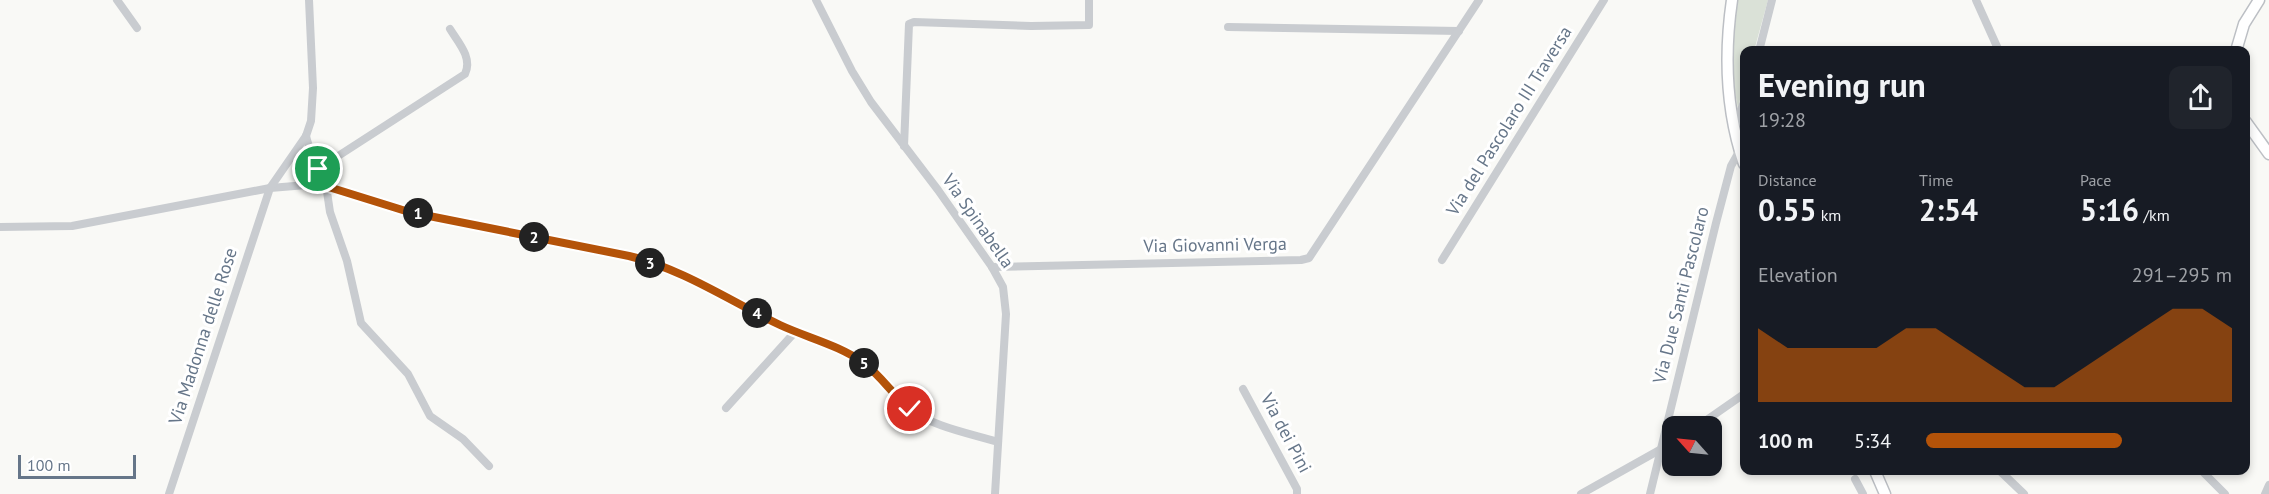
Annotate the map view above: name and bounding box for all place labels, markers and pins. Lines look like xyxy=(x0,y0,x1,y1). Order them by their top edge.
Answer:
pin xyxy=(292,143,343,194)
pin: 1 xyxy=(403,198,433,228)
pin: 2 xyxy=(519,222,549,252)
pin: 3 xyxy=(635,248,665,278)
pin: 4 xyxy=(742,298,772,328)
pin: 5 xyxy=(849,348,879,378)
pin xyxy=(884,383,935,434)

